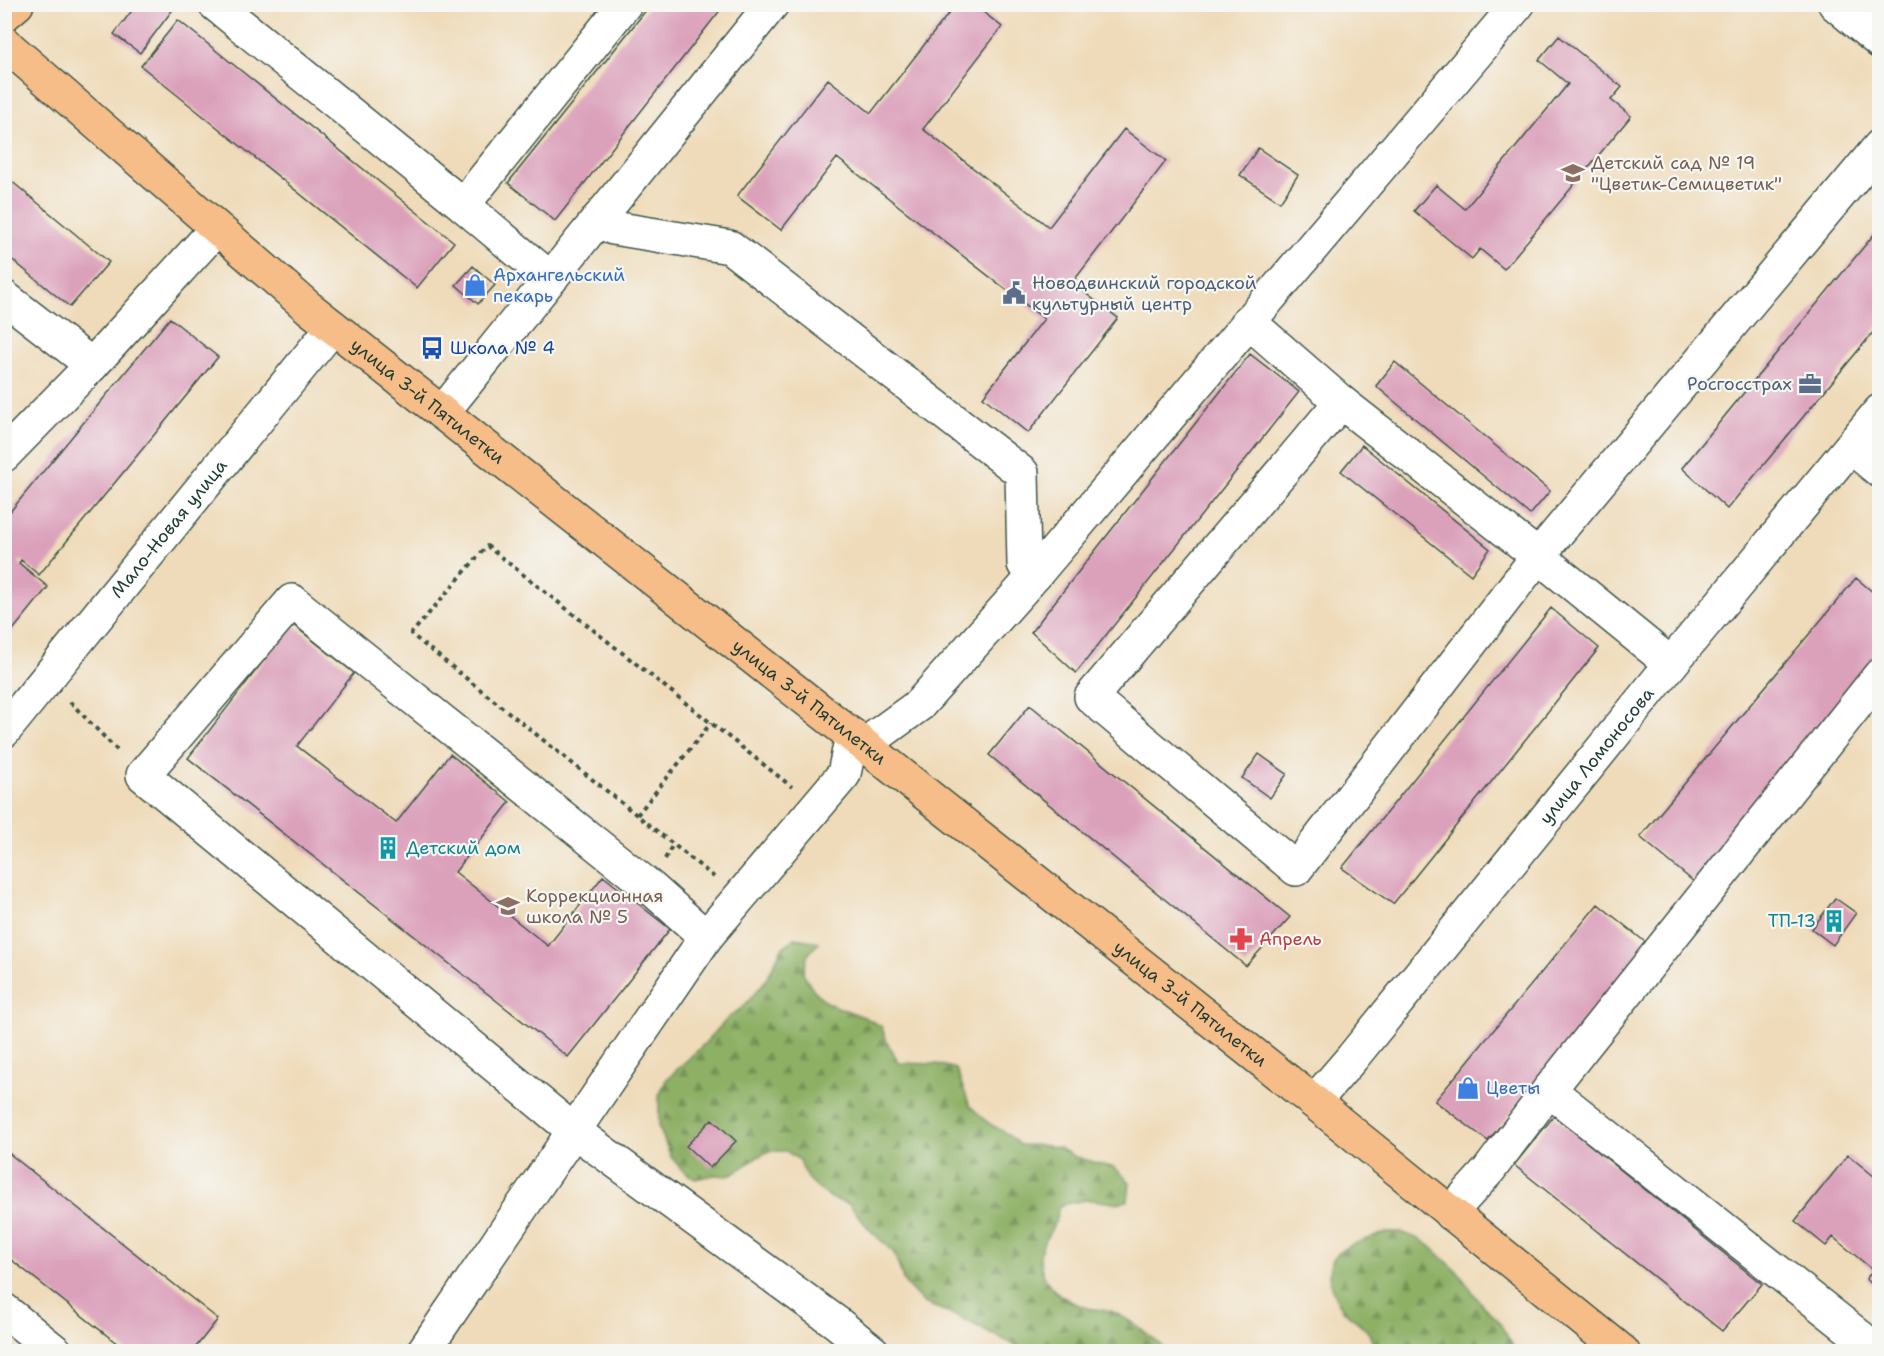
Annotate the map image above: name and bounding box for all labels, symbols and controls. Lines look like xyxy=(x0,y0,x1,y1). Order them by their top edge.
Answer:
place label: Детский сад № 19 "Цветик-Семицветик" xyxy=(1591,151,1782,196)
school or university icon: Детский сад № 19 "Цветик-Семицветик" xyxy=(1560,160,1586,186)
place label: Архангельский пекарь xyxy=(493,263,625,308)
place label: Новодвинский городской культурный центр xyxy=(1032,271,1257,316)
shop icon: Архангельский пекарь xyxy=(462,272,488,298)
public building icon: Новодвинский городской культурный центр xyxy=(1001,280,1027,306)
street label: улица 3-й Пятилетки xyxy=(346,333,510,470)
bus stop icon: Школа № 4 xyxy=(419,335,445,361)
place label: Школа № 4 xyxy=(450,336,555,360)
office icon: Росгосстрах xyxy=(1797,371,1823,397)
place label: Росгосстрах xyxy=(1687,372,1792,396)
street label: Мало-Новая улица xyxy=(105,454,232,603)
street label: улица 3-й Пятилетки xyxy=(727,634,892,770)
street label: улица Ломоносова xyxy=(1534,682,1659,829)
building icon: Детский дом xyxy=(375,835,401,861)
place label: Детский дом xyxy=(406,836,521,860)
place label: Коррекционная школа № 5 xyxy=(526,884,663,929)
school or university icon: Коррекционная школа № 5 xyxy=(495,893,521,919)
building icon: ТП-13 xyxy=(1821,908,1847,934)
place label: ТП-13 xyxy=(1768,909,1816,933)
pharmacy icon: Апрель xyxy=(1228,926,1254,952)
place label: Апрель xyxy=(1259,927,1322,951)
street label: улица 3-й Пятилетки xyxy=(1108,935,1272,1072)
shop icon: Цветы xyxy=(1455,1075,1481,1101)
place label: Цветы xyxy=(1486,1076,1540,1100)

